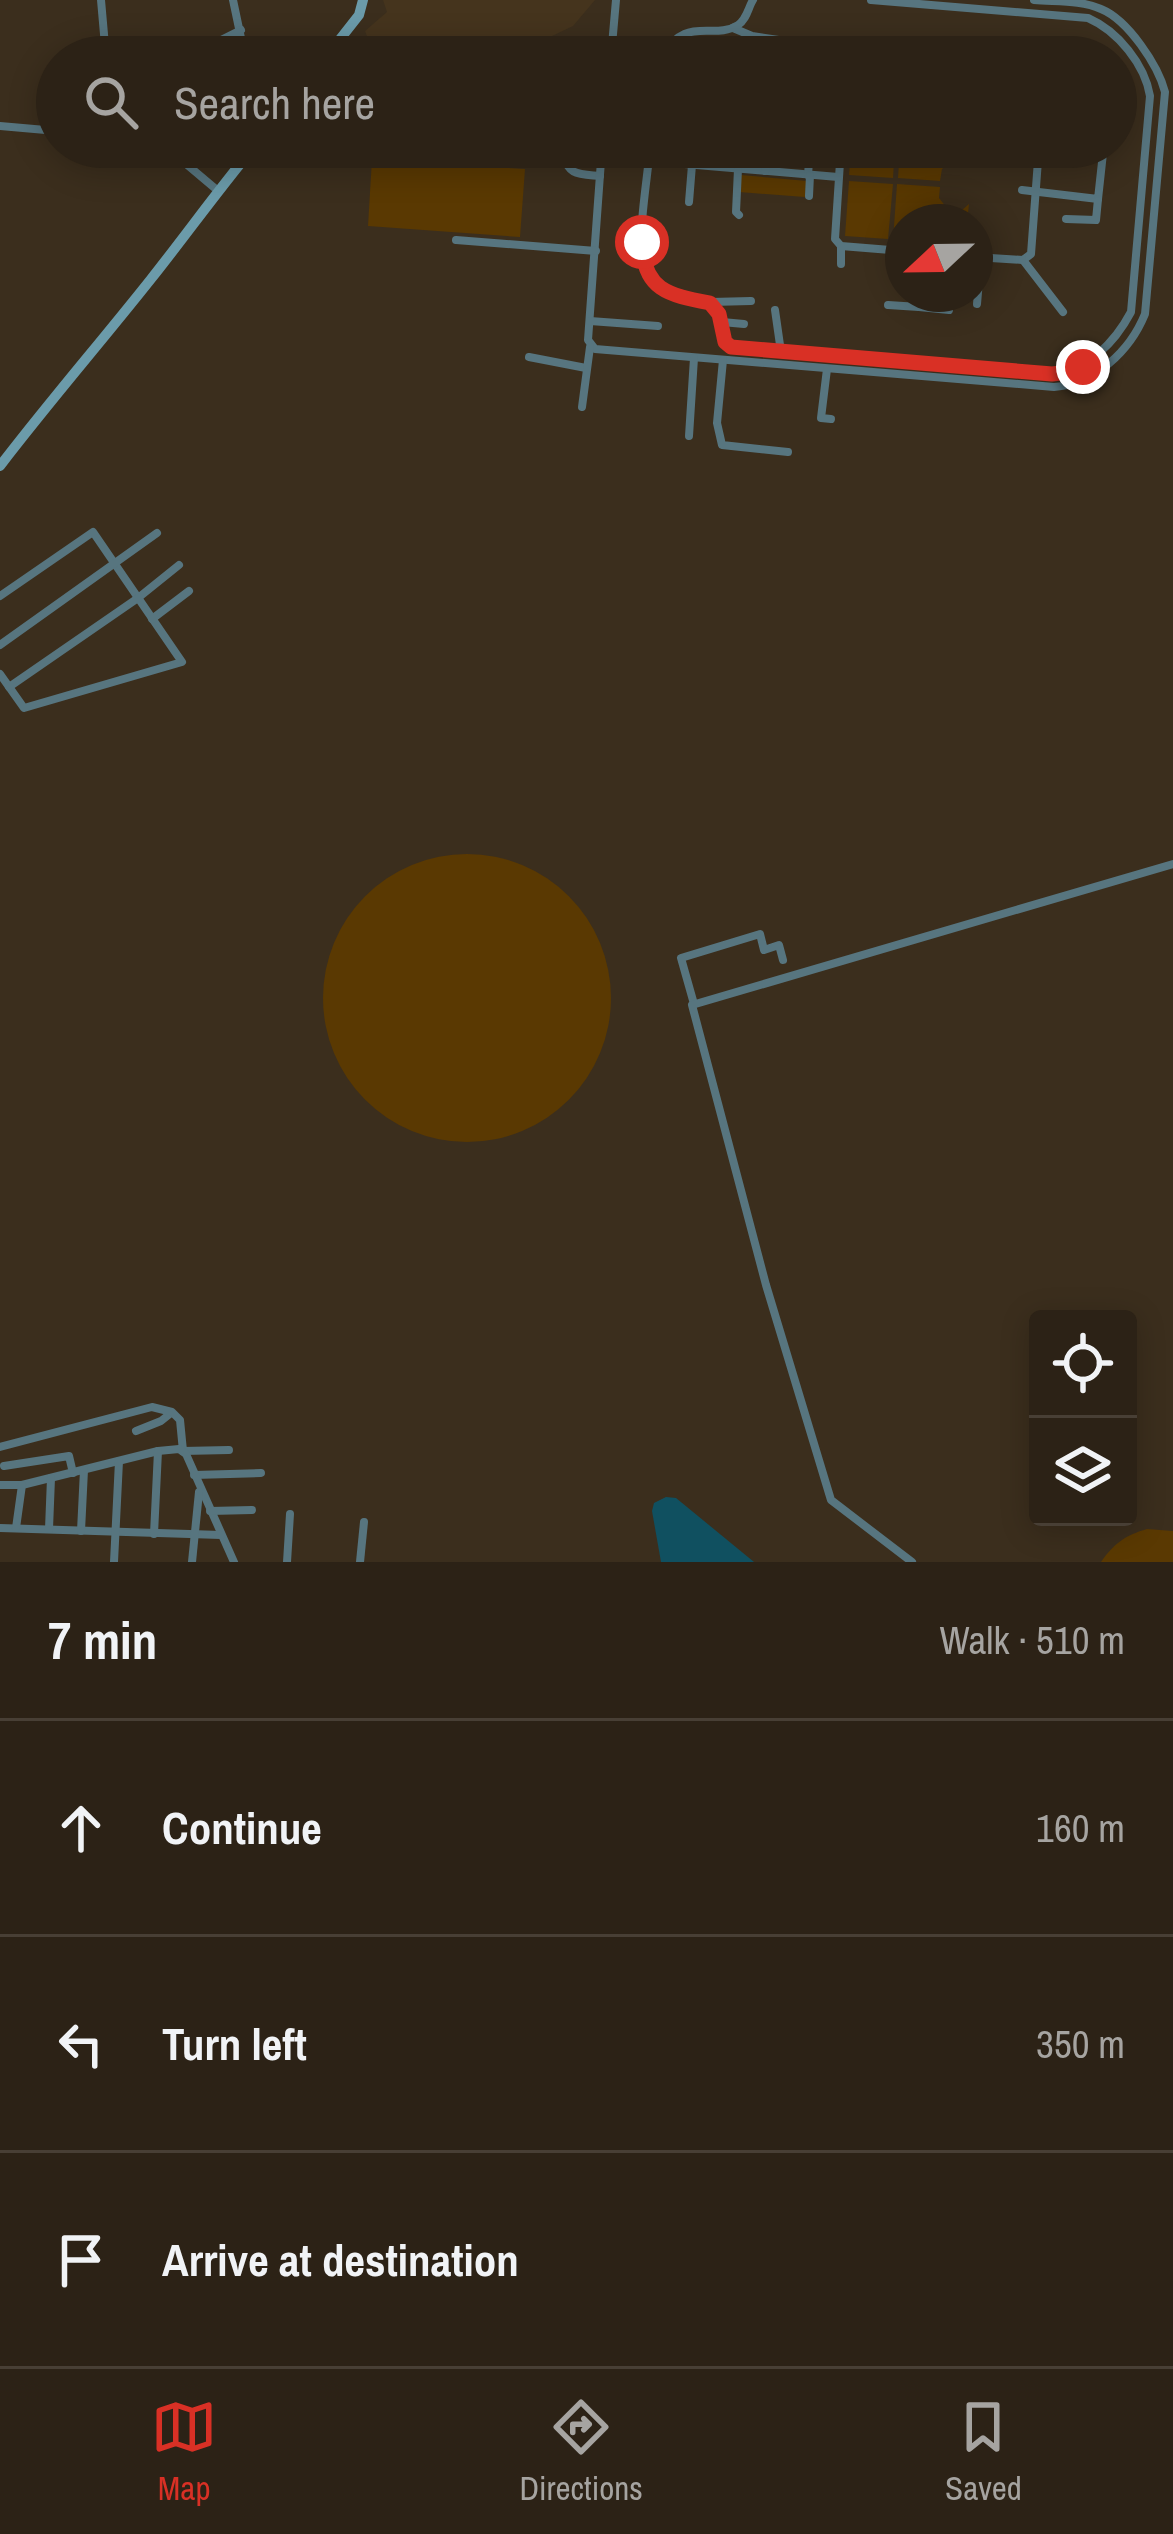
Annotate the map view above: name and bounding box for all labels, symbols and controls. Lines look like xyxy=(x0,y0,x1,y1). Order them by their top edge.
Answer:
search box xyxy=(36,36,1137,168)
icon: search xyxy=(78,69,144,135)
text: Search here xyxy=(174,72,375,133)
north arrow xyxy=(885,204,993,312)
route start xyxy=(615,215,669,269)
route end xyxy=(1056,340,1110,394)
map controls xyxy=(1029,1310,1137,1526)
button: locate xyxy=(1029,1310,1137,1418)
button: layers xyxy=(1029,1418,1137,1526)
text: 7 min xyxy=(48,1606,157,1675)
text: Walk · 510 m xyxy=(940,1614,1125,1666)
icon: ahead xyxy=(48,1795,114,1861)
text: Continue xyxy=(162,1797,322,1858)
text: 160 m xyxy=(1036,1802,1125,1854)
icon: left xyxy=(48,2011,114,2077)
text: Turn left xyxy=(162,2013,307,2074)
text: 350 m xyxy=(1036,2018,1125,2070)
icon: arrive xyxy=(48,2227,114,2293)
text: Arrive at destination xyxy=(162,2229,519,2290)
tab: Map xyxy=(151,2394,217,2510)
tab: Directions xyxy=(519,2394,643,2510)
tab: Saved xyxy=(945,2394,1022,2510)

